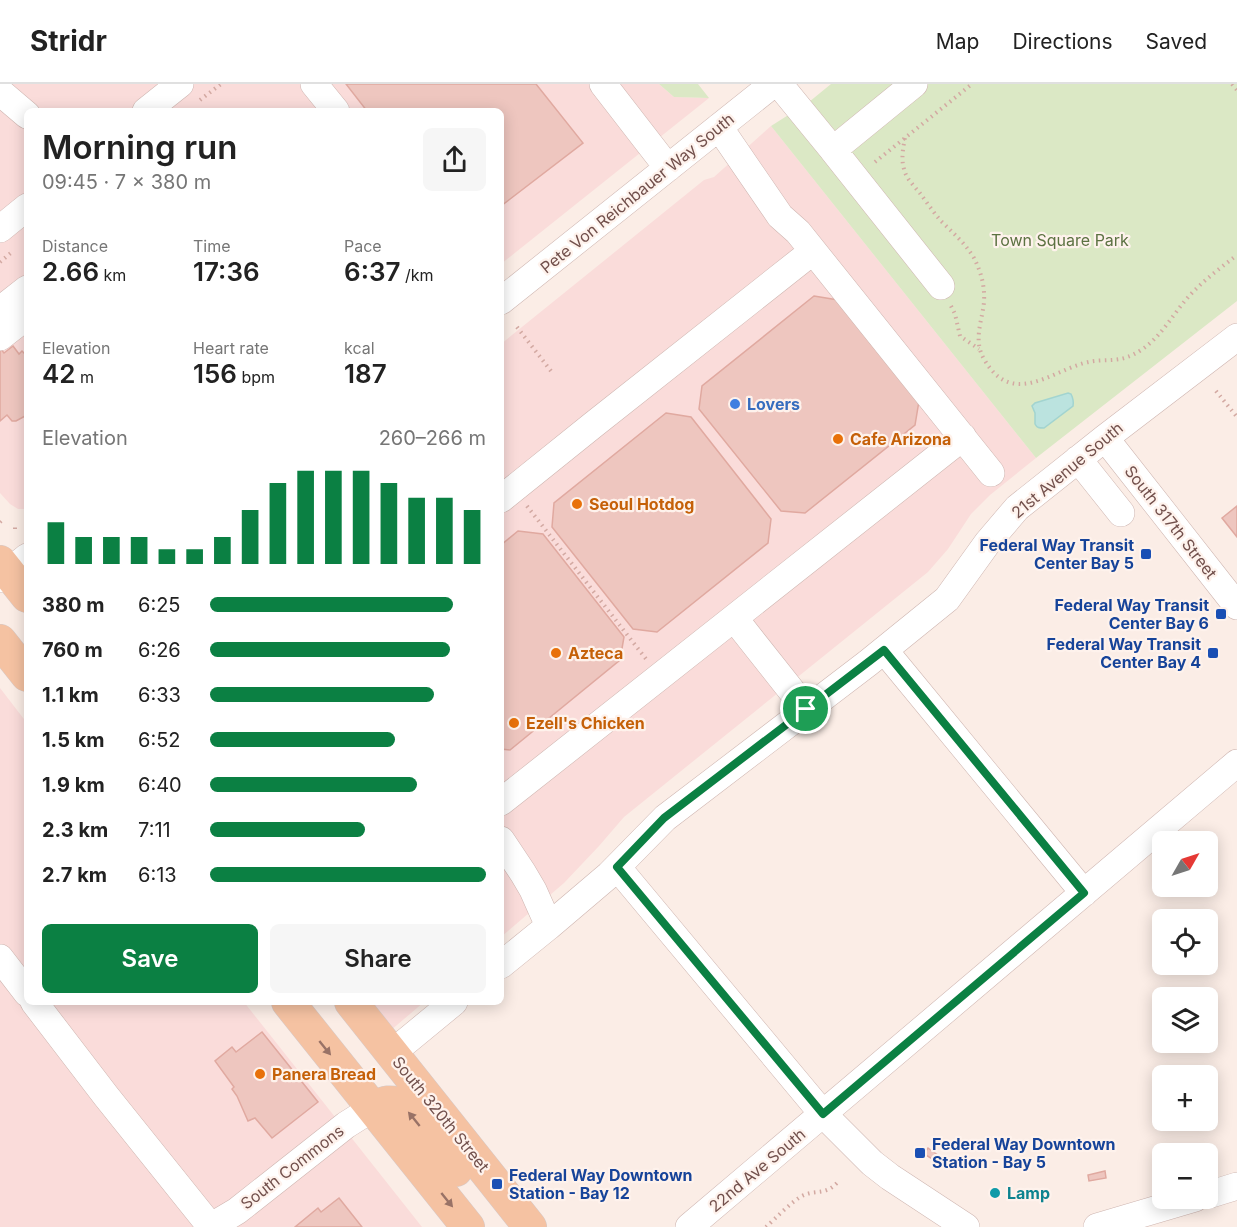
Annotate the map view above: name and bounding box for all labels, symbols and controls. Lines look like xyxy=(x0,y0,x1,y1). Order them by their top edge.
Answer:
text: Stridr xyxy=(30,24,107,58)
text: Map xyxy=(936,29,979,54)
text: Directions xyxy=(1012,29,1113,54)
text: Saved xyxy=(1146,29,1207,54)
street label: Pete Von Reichbauer Way South xyxy=(536,109,738,277)
text: Morning run xyxy=(42,127,237,167)
button: share xyxy=(423,128,486,191)
text: 09:45 · 7 × 380 m xyxy=(42,170,211,194)
park label: Town Square Park xyxy=(991,230,1129,250)
text: Distance xyxy=(42,236,108,256)
text: Time xyxy=(193,236,231,256)
text: Pace xyxy=(344,236,382,256)
text: 2.66 xyxy=(42,256,99,287)
text: 17:36 xyxy=(193,256,260,287)
text: 6:37 xyxy=(344,256,400,287)
text: km xyxy=(99,265,126,285)
text: /km xyxy=(400,265,434,285)
text: Elevation xyxy=(42,338,111,358)
text: Heart rate xyxy=(193,338,269,358)
text: kcal xyxy=(344,338,375,358)
text: 42 xyxy=(42,358,76,389)
text: 156 xyxy=(193,358,237,389)
text: 187 xyxy=(344,358,387,389)
text: m xyxy=(76,367,94,387)
text: bpm xyxy=(237,367,275,387)
place label: Lovers xyxy=(747,394,800,414)
marker: Lovers xyxy=(728,397,742,411)
street label: 21st Avenue South xyxy=(1007,418,1127,522)
text: Elevation xyxy=(42,426,128,450)
text: 260–266 m xyxy=(379,426,486,450)
place label: Cafe Arizona xyxy=(850,429,951,449)
marker: Cafe Arizona xyxy=(831,432,845,446)
street label: South 317th Street xyxy=(1121,461,1221,583)
place label: Seoul Hotdog xyxy=(589,494,694,514)
marker: Seoul Hotdog xyxy=(570,497,584,511)
place label: Federal Way Transit Center Bay 5 xyxy=(980,535,1134,573)
marker: Federal Way Transit Center Bay 5 xyxy=(1139,547,1153,561)
text: 380 m xyxy=(42,593,104,617)
text: 6:25 xyxy=(138,593,181,617)
place label: Federal Way Transit Center Bay 6 xyxy=(1055,595,1209,633)
marker: Federal Way Transit Center Bay 6 xyxy=(1214,607,1228,621)
place label: Federal Way Transit Center Bay 4 xyxy=(1047,634,1201,672)
text: 760 m xyxy=(42,638,103,662)
text: 6:26 xyxy=(138,638,181,662)
place label: Azteca xyxy=(568,643,623,663)
marker: Azteca xyxy=(549,646,563,660)
marker: Federal Way Transit Center Bay 4 xyxy=(1206,646,1220,660)
text: 1.1 km xyxy=(42,683,99,707)
text: 6:33 xyxy=(138,683,181,707)
pin xyxy=(780,683,831,734)
icon: arrive xyxy=(789,692,822,725)
place label: Ezell's Chicken xyxy=(526,713,645,733)
marker: Ezell's Chicken xyxy=(507,716,521,730)
text: 1.5 km xyxy=(42,728,105,752)
text: 6:52 xyxy=(138,728,181,752)
text: 1.9 km xyxy=(42,773,105,797)
text: 6:40 xyxy=(138,773,182,797)
text: 2.3 km xyxy=(42,818,108,842)
text: 7:11 xyxy=(138,818,171,842)
north arrow xyxy=(1152,831,1218,897)
map controls xyxy=(1152,831,1218,1209)
text: 2.7 km xyxy=(42,863,107,887)
text: 6:13 xyxy=(138,863,177,887)
button: locate xyxy=(1152,909,1218,975)
button: Save xyxy=(42,924,258,993)
button: Share xyxy=(270,924,486,993)
button: layers xyxy=(1152,987,1218,1053)
one-way arrow xyxy=(318,1040,331,1055)
street label: South 320th Street xyxy=(388,1052,494,1176)
place label: Panera Bread xyxy=(272,1064,376,1084)
button: + xyxy=(1152,1065,1218,1131)
marker: Panera Bread xyxy=(253,1067,267,1081)
one-way arrow xyxy=(408,1111,421,1127)
street label: South Commons xyxy=(236,1121,348,1213)
street label: 22nd Ave South xyxy=(705,1124,809,1216)
place label: Federal Way Downtown Station - Bay 5 xyxy=(932,1134,1115,1172)
button: − xyxy=(1152,1143,1218,1209)
marker: Federal Way Downtown Station - Bay 5 xyxy=(913,1146,927,1160)
place label: Federal Way Downtown Station - Bay 12 xyxy=(509,1165,692,1203)
marker: Federal Way Downtown Station - Bay 12 xyxy=(490,1177,504,1191)
place label: Lamp xyxy=(1007,1183,1050,1203)
marker: Lamp xyxy=(988,1186,1002,1200)
one-way arrow xyxy=(440,1192,453,1208)

